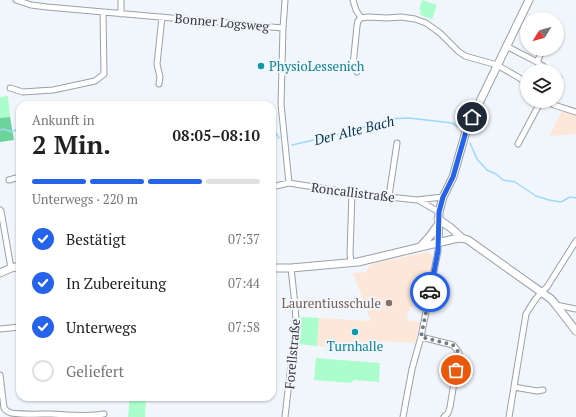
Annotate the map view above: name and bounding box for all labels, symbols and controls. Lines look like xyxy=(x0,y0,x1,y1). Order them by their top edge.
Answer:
street label: Bonner Logsweg xyxy=(174,9,270,35)
north arrow xyxy=(520,12,564,56)
map controls xyxy=(520,12,564,108)
place label: PhysioLessenich xyxy=(269,57,365,75)
marker: PhysioLessenich xyxy=(256,61,266,71)
button: layers xyxy=(520,64,564,108)
pin xyxy=(455,100,489,134)
icon: home xyxy=(461,106,483,128)
text: Ankunft in xyxy=(32,111,94,129)
water label: Der Alte Bach xyxy=(311,111,396,149)
text: 08:05–08:10 xyxy=(173,125,260,145)
text: 2 Min. xyxy=(32,127,111,161)
street label: Roncallistraße xyxy=(310,178,396,206)
text: Unterwegs · 220 m xyxy=(32,190,138,208)
icon: check xyxy=(32,228,54,250)
text: Bestätigt xyxy=(66,229,126,249)
text: 07:37 xyxy=(228,230,260,248)
icon: check xyxy=(32,272,54,294)
courier xyxy=(410,272,450,312)
text: In Zubereitung xyxy=(66,273,166,293)
text: 07:44 xyxy=(228,274,260,292)
icon: car xyxy=(419,281,441,303)
place label: Laurentiusschule xyxy=(282,294,381,312)
marker: Laurentiusschule xyxy=(384,298,394,308)
icon: check xyxy=(32,316,54,338)
text: Unterwegs xyxy=(66,317,137,337)
text: 07:58 xyxy=(228,318,260,336)
street label: Forellstraße xyxy=(280,318,304,390)
marker: Turnhalle xyxy=(350,327,360,337)
place label: Turnhalle xyxy=(327,337,383,355)
pin xyxy=(439,353,473,387)
icon: bag xyxy=(445,359,467,381)
text: Geliefert xyxy=(66,361,124,381)

